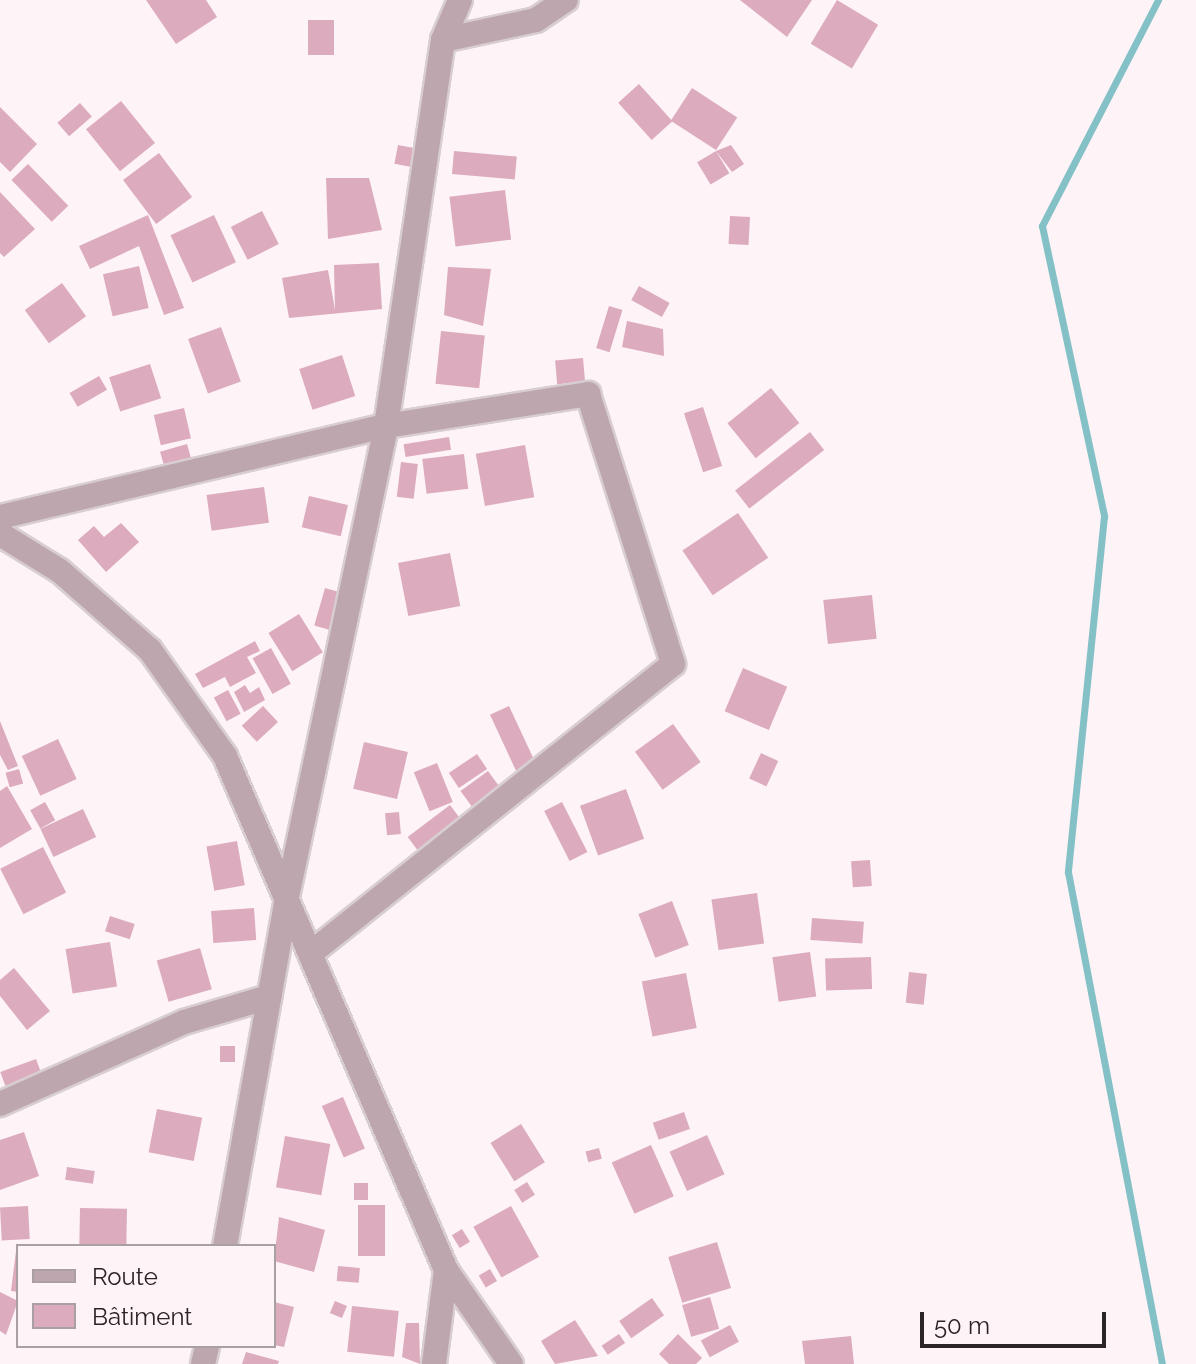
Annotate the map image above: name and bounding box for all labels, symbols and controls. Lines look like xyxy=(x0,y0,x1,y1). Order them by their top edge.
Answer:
legend xyxy=(16,1244,276,1348)
text: Route xyxy=(92,1262,158,1291)
scale bar xyxy=(924,1296,1110,1346)
text: Bâtiment xyxy=(92,1302,192,1331)
text: 50 m xyxy=(934,1311,990,1340)

